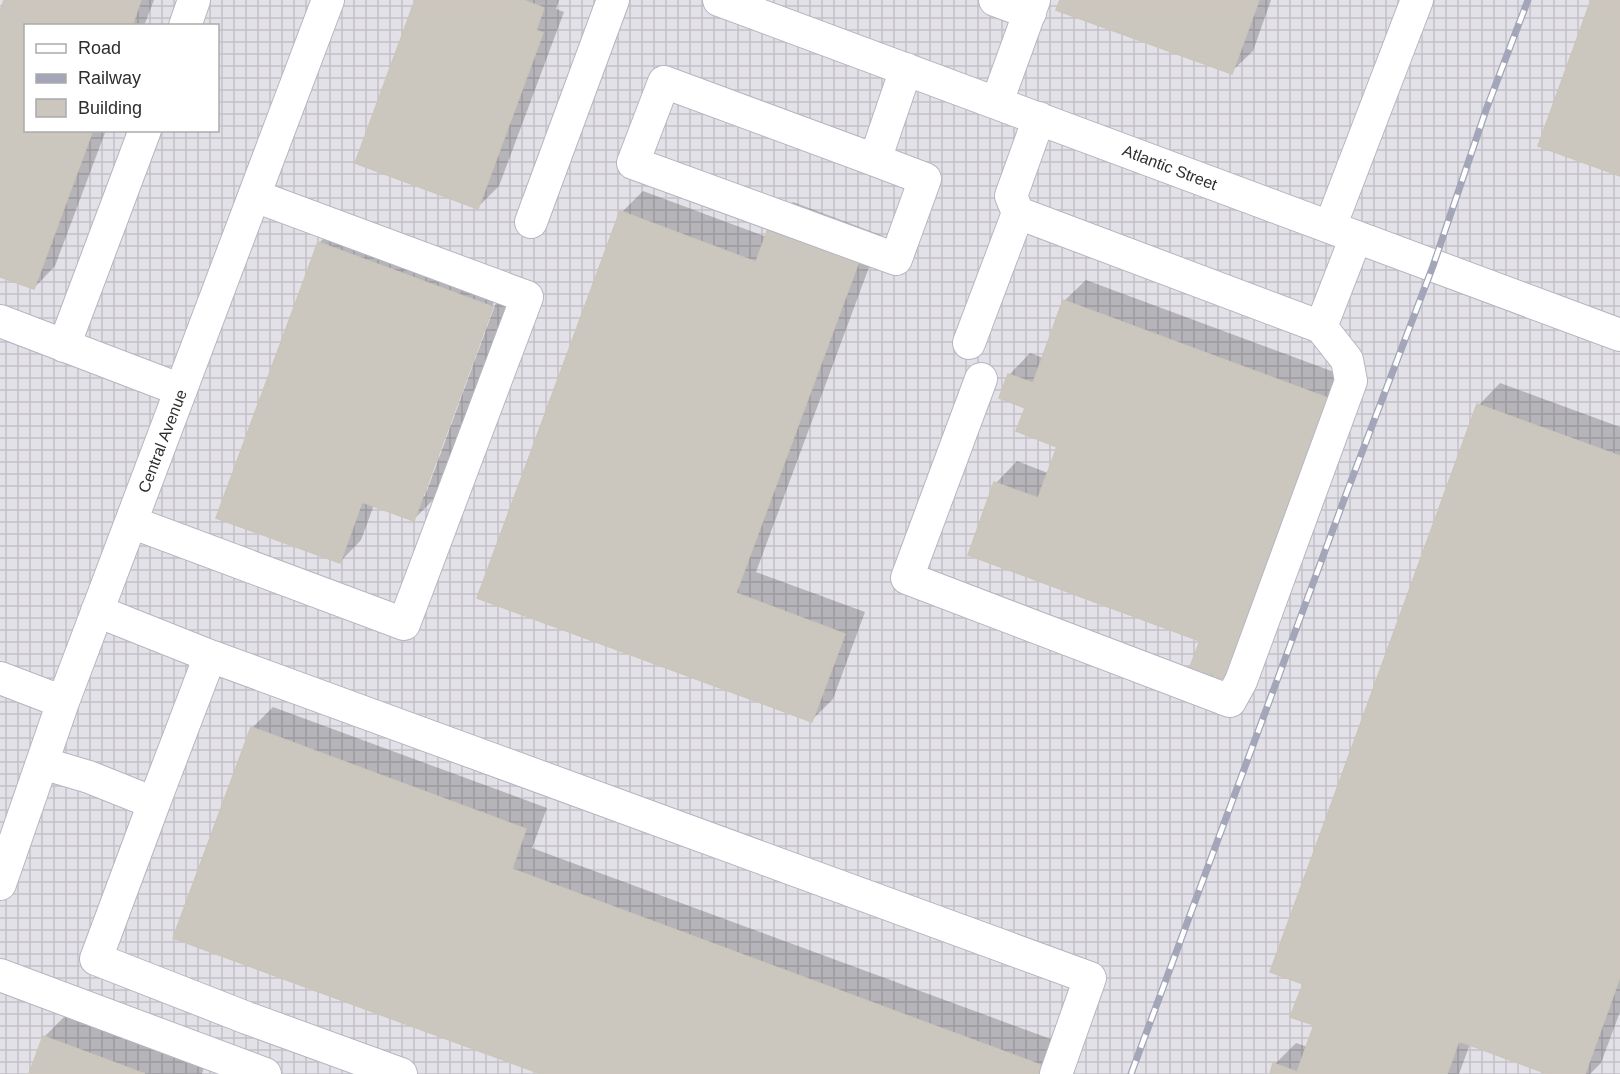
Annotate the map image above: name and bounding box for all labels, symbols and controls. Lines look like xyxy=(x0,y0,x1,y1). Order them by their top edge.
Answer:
legend xyxy=(24,24,219,132)
text: Road xyxy=(78,38,121,58)
text: Railway xyxy=(78,68,141,88)
text: Building xyxy=(78,98,142,118)
street label: Atlantic Street xyxy=(1120,142,1220,193)
street label: Central Avenue xyxy=(135,387,190,495)

